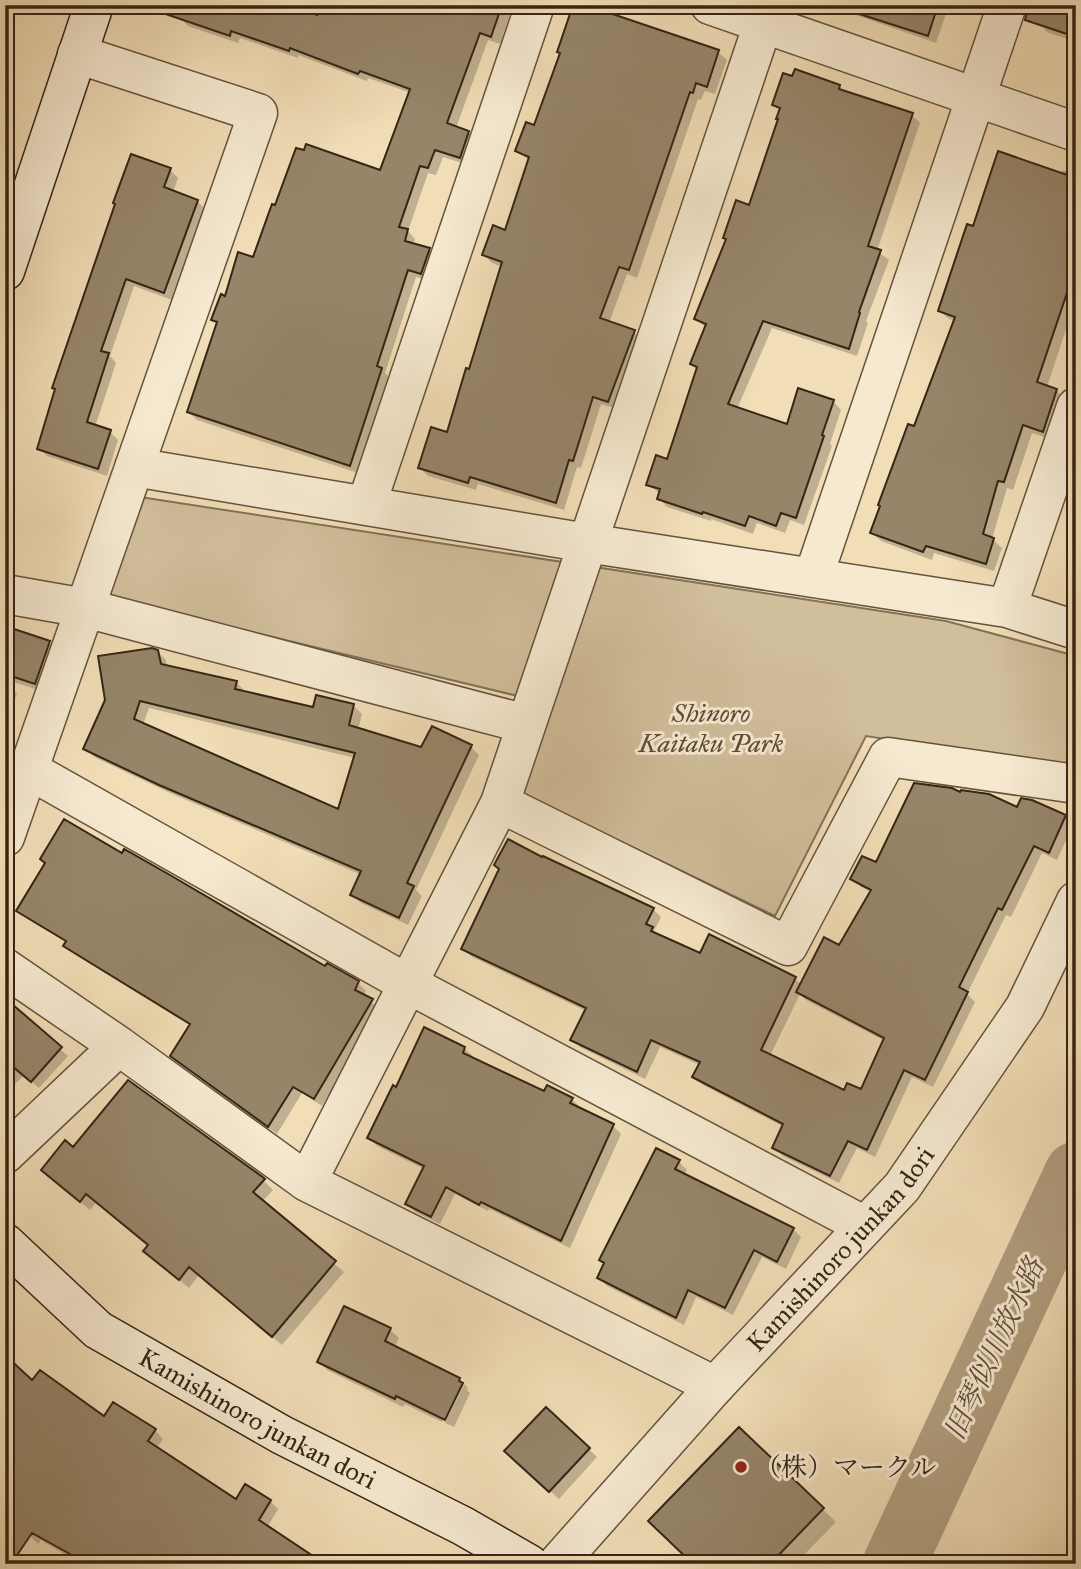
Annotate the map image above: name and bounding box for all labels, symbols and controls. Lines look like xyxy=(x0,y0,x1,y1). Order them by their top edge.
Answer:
park label: Shinoro Kaitaku Park xyxy=(637,697,784,759)
street label: Kamishinoro junkan dori xyxy=(740,1140,941,1358)
water label: 旧琴似川放水路 xyxy=(937,1251,1052,1445)
street label: Kamishinoro junkan dori xyxy=(133,1341,382,1496)
place label: （株）マークル xyxy=(755,1451,936,1483)
marker: （株）マークル xyxy=(733,1459,749,1475)

